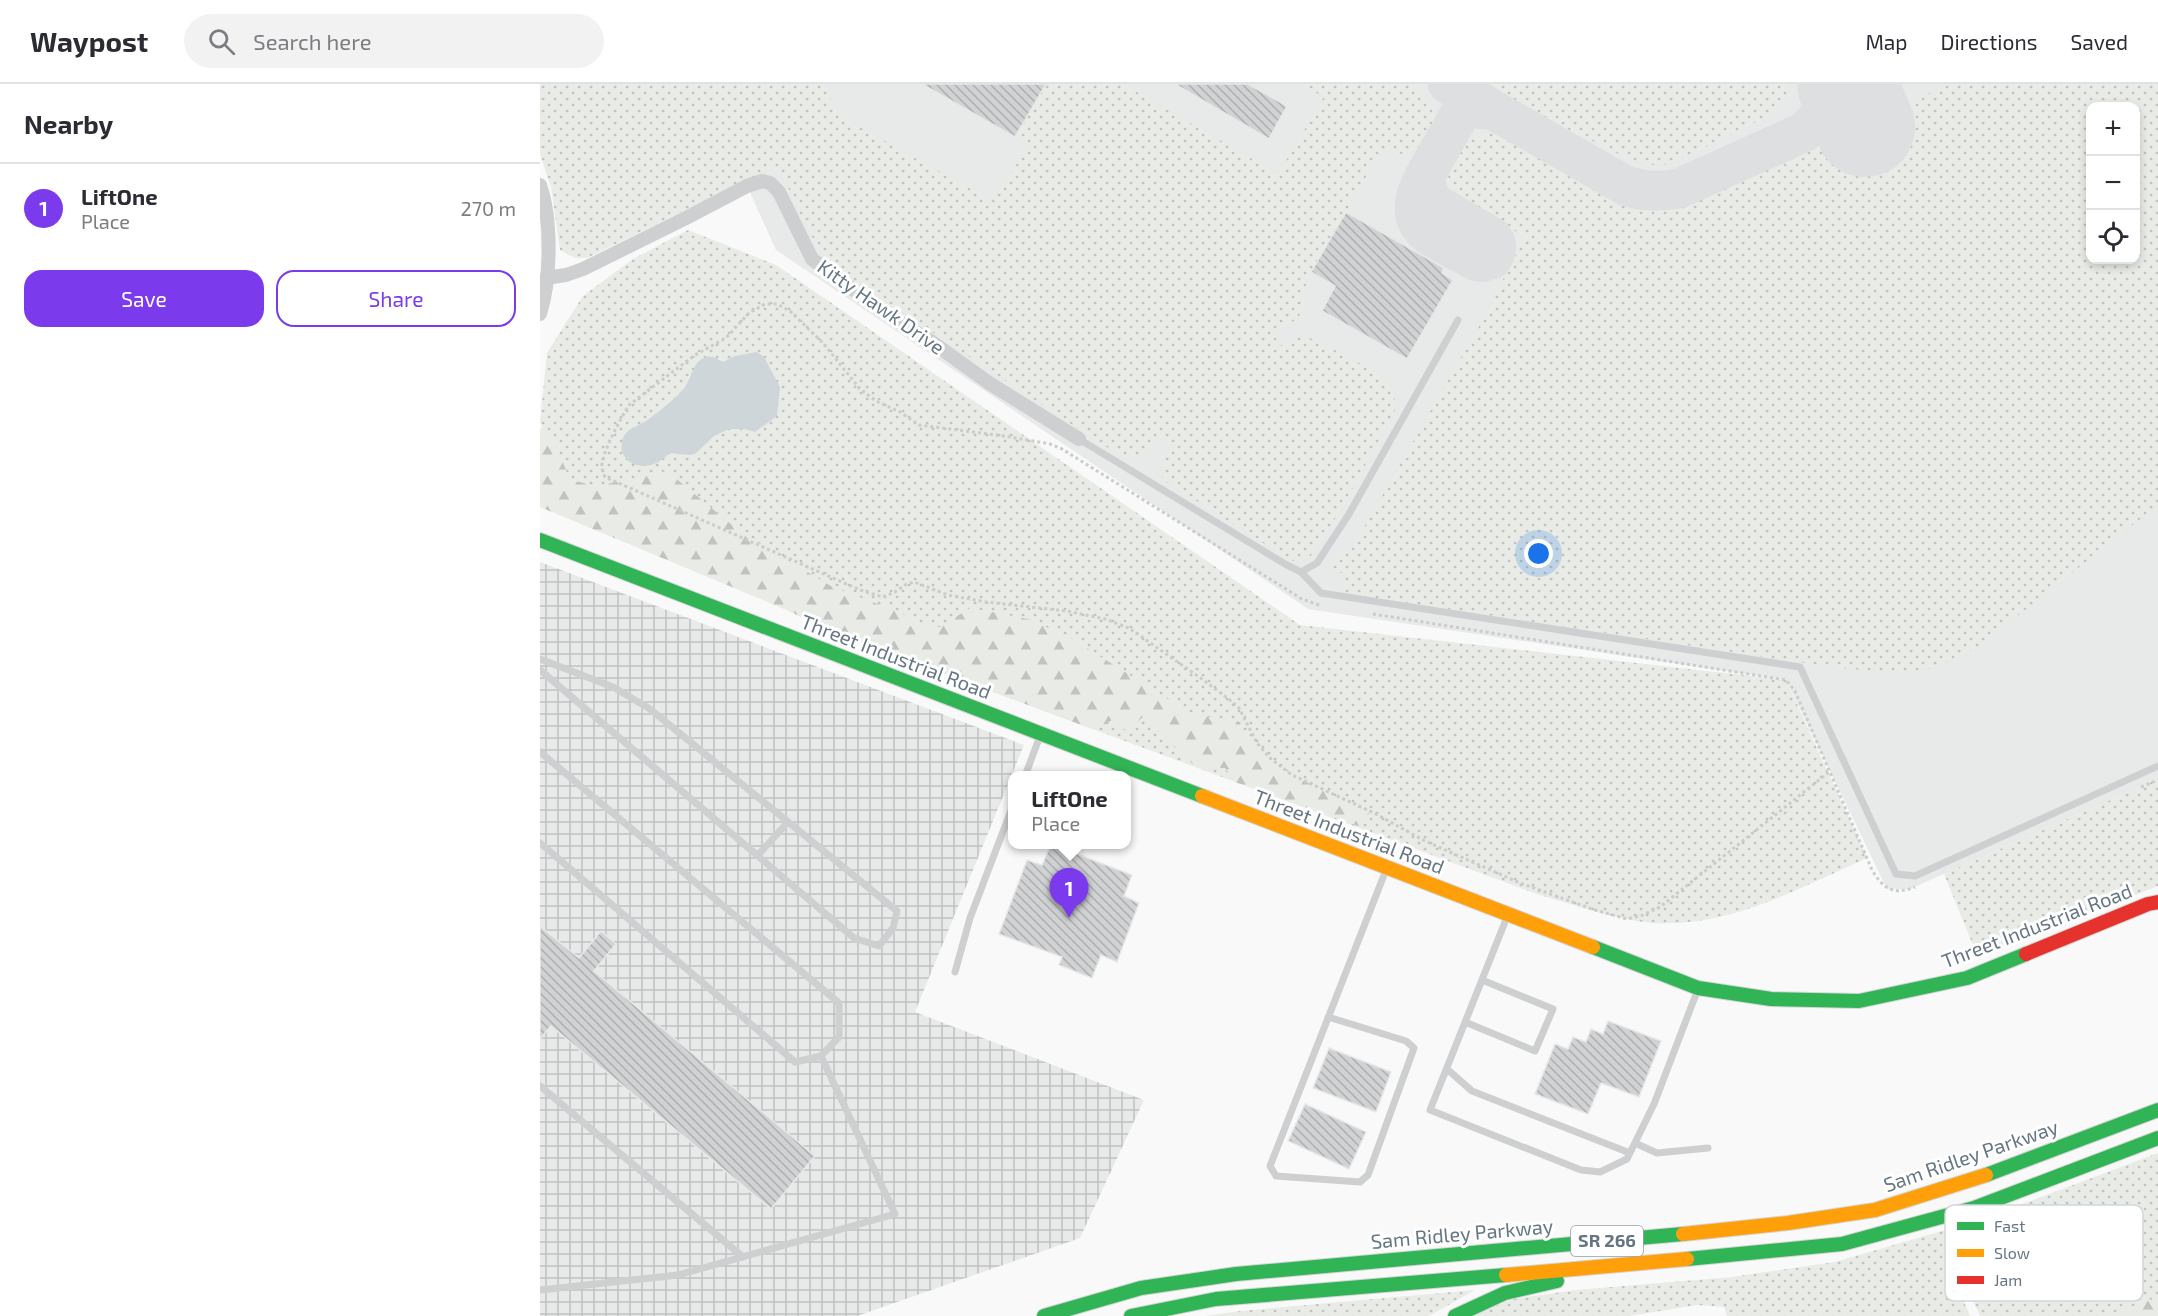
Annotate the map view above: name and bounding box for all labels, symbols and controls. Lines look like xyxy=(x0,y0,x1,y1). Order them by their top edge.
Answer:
search box xyxy=(184,14,604,68)
text: Waypost xyxy=(30,24,148,58)
icon: search xyxy=(205,25,238,58)
text: Search here xyxy=(253,28,372,54)
text: Map xyxy=(1865,29,1908,54)
text: Directions xyxy=(1941,29,2037,54)
text: Saved xyxy=(2070,29,2128,54)
map controls xyxy=(2086,102,2140,264)
button: + xyxy=(2086,102,2140,156)
text: Nearby xyxy=(24,108,113,139)
button: − xyxy=(2086,156,2140,210)
text: LiftOne xyxy=(81,183,158,209)
text: 1 xyxy=(39,196,48,220)
text: 270 m xyxy=(460,196,516,220)
text: Place xyxy=(81,209,130,233)
button: locate xyxy=(2086,210,2140,264)
street label: Kitty Hawk Drive xyxy=(814,254,950,359)
button: Save xyxy=(24,270,264,327)
button: Share xyxy=(276,270,516,327)
your location xyxy=(1524,539,1553,568)
street label: Threet Industrial Road xyxy=(798,609,995,703)
popup xyxy=(1008,771,1131,849)
street label: Threet Industrial Road xyxy=(1251,784,1448,878)
text: LiftOne xyxy=(1031,785,1108,811)
text: Place xyxy=(1031,811,1080,835)
pin: 1 xyxy=(1050,868,1088,918)
street label: Threet Industrial Road xyxy=(1938,878,2135,972)
street label: Sam Ridley Parkway xyxy=(1880,1114,2062,1196)
legend xyxy=(1945,1205,2143,1301)
street label: Sam Ridley Parkway xyxy=(1370,1213,1555,1253)
text: Fast xyxy=(1994,1216,2025,1235)
road number: SR 266 xyxy=(1571,1226,1643,1256)
text: Slow xyxy=(1994,1243,2030,1262)
text: Jam xyxy=(1994,1270,2022,1289)

